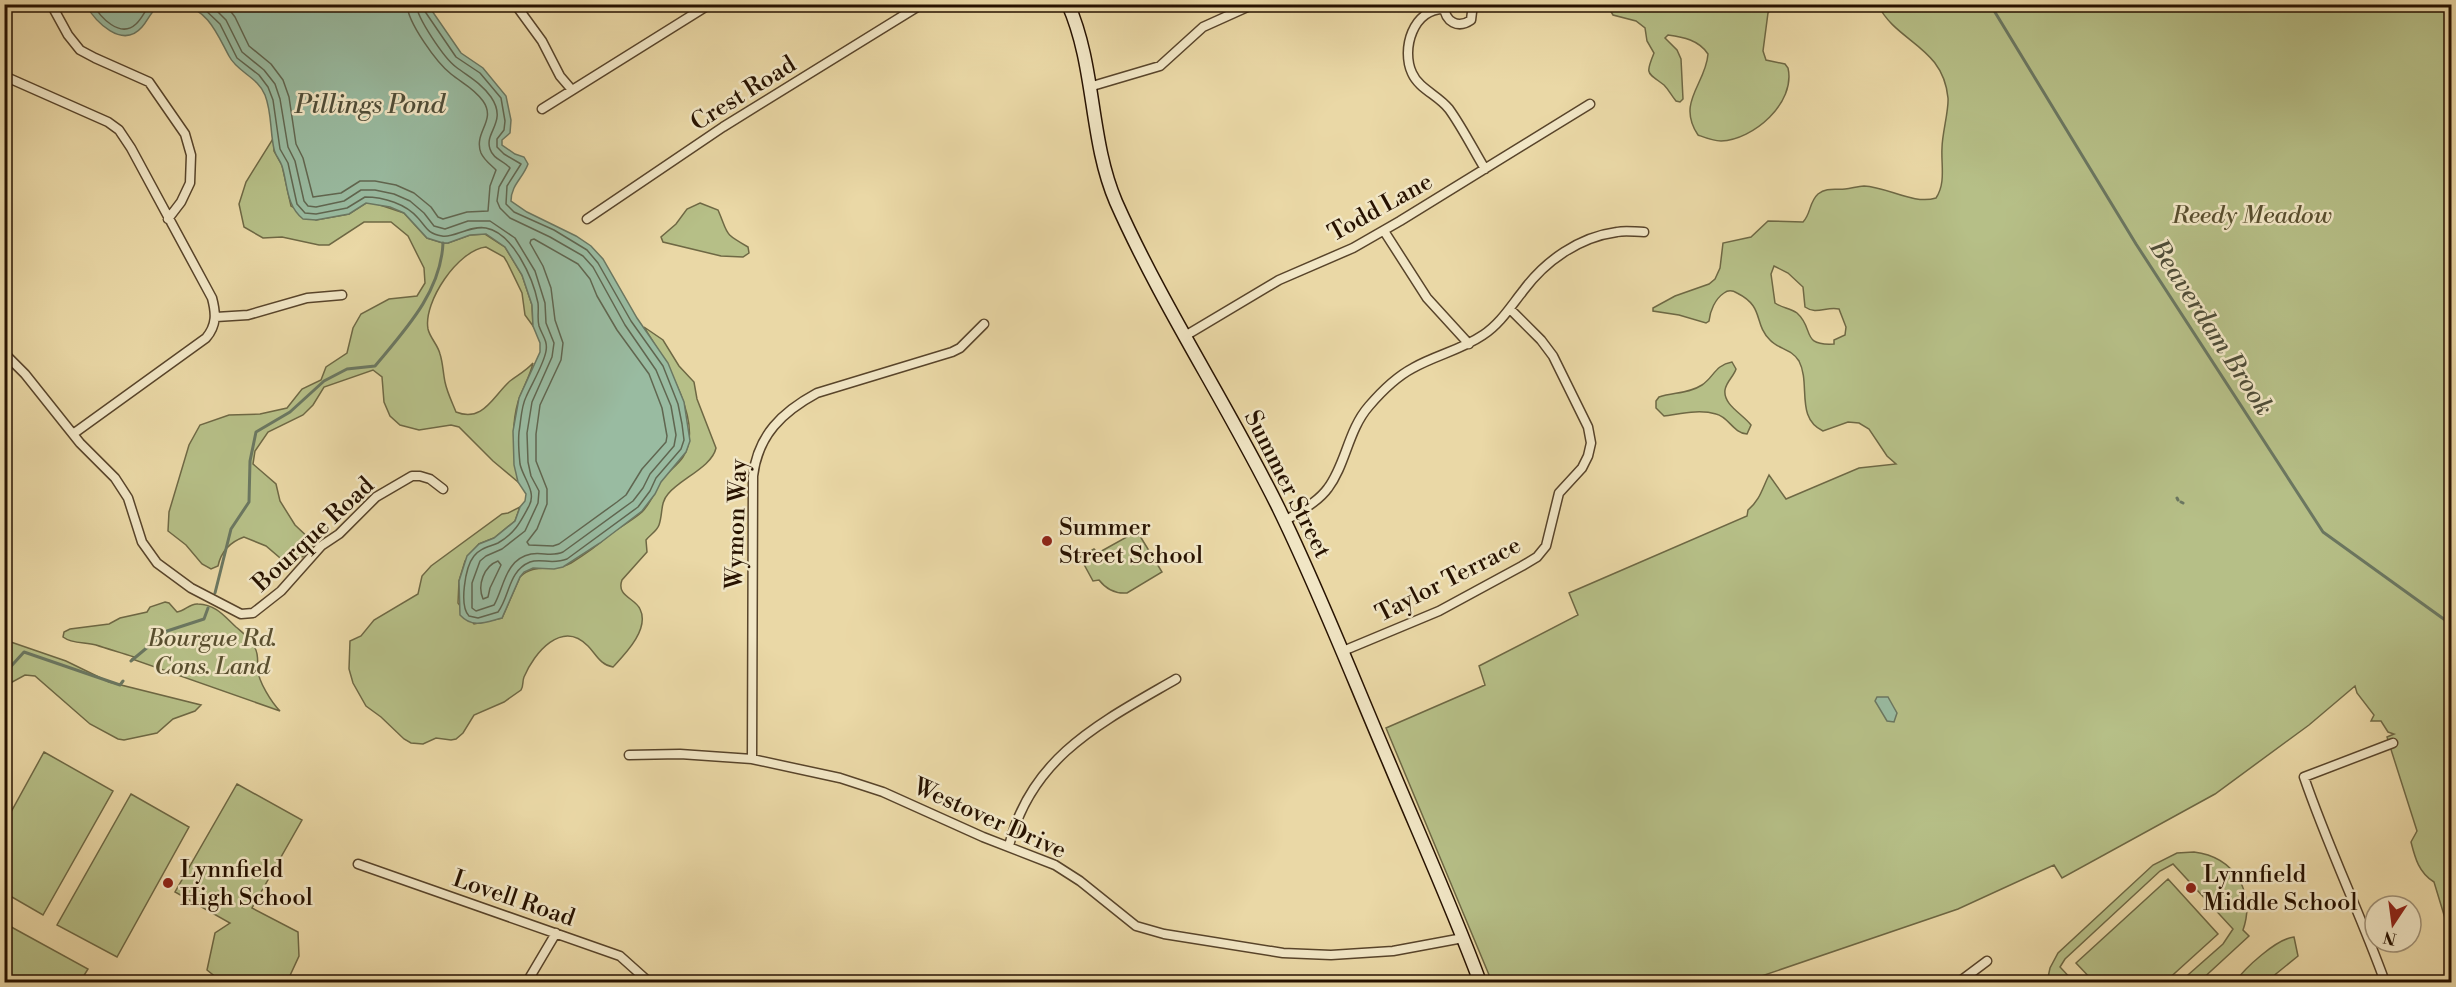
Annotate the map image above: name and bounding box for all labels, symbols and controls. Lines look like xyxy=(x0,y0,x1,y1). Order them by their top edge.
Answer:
street label: Crest Road xyxy=(685,50,802,138)
water label: Pillings Pond xyxy=(294,89,447,121)
street label: Todd Lane xyxy=(1323,167,1438,249)
park label: Reedy Meadow xyxy=(2171,201,2332,231)
water label: Beaverdam Brook xyxy=(2142,233,2280,422)
street label: Summer Street xyxy=(1237,405,1338,564)
street label: Wymon Way xyxy=(720,458,754,591)
street label: Bourque Road xyxy=(246,471,381,599)
place label: Summer Street School xyxy=(1059,513,1203,571)
street label: Taylor Terrace xyxy=(1371,530,1526,629)
marker: Summer Street School xyxy=(1040,534,1054,548)
park label: Bourgue Rd. Cons. Land xyxy=(147,624,276,682)
street label: Westover Drive xyxy=(907,771,1071,866)
place label: Lynnfield High School xyxy=(180,855,313,913)
place label: Lynnfield Middle School xyxy=(2203,860,2358,918)
street label: Lovell Road xyxy=(449,864,579,934)
marker: Lynnfield High School xyxy=(161,876,175,890)
marker: Lynnfield Middle School xyxy=(2184,881,2198,895)
north arrow xyxy=(2363,894,2423,954)
text: N xyxy=(2381,926,2398,949)

